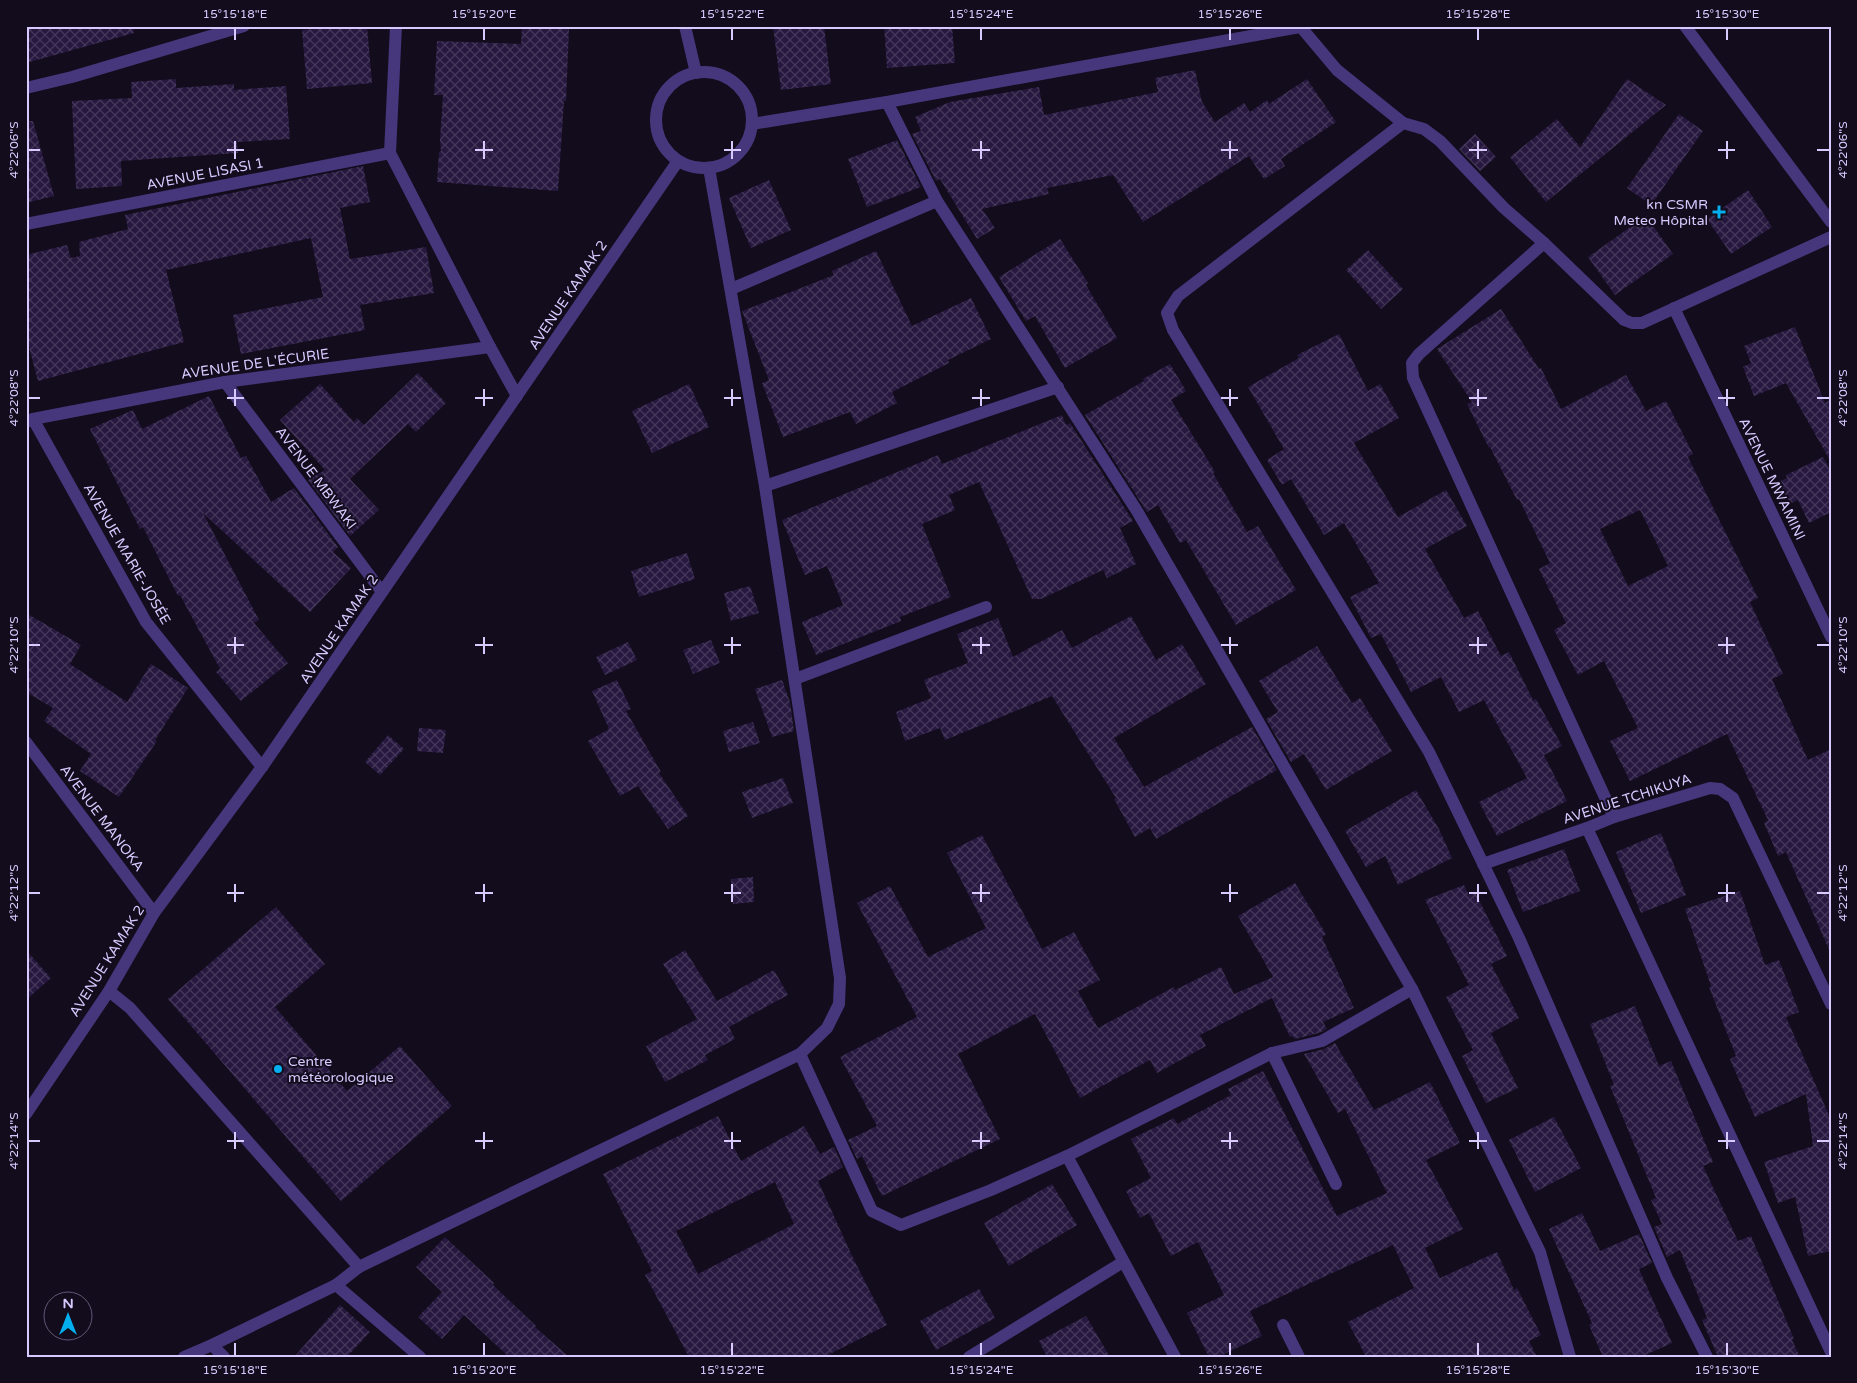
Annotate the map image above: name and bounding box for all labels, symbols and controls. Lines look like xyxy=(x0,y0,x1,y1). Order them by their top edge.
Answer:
text: 15°15'18"E xyxy=(203,7,268,21)
text: 15°15'20"E xyxy=(452,7,517,21)
text: 15°15'22"E xyxy=(700,7,765,21)
text: 15°15'24"E xyxy=(949,7,1014,21)
text: 15°15'26"E xyxy=(1198,7,1263,21)
text: 15°15'28"E xyxy=(1446,7,1511,21)
text: 15°15'30"E xyxy=(1695,7,1760,21)
text: 4°22'06"S xyxy=(7,121,21,179)
text: 4°22'06"S xyxy=(1836,121,1850,179)
street label: AVENUE LISASI 1 xyxy=(145,154,265,194)
place label: kn CSMR Meteo Hôpital xyxy=(1614,196,1708,229)
marker: kn CSMR Meteo Hôpital xyxy=(1712,205,1726,219)
street label: AVENUE KAMAK 2 xyxy=(525,237,611,353)
street label: AVENUE DE L'ÉCURIE xyxy=(180,345,330,383)
text: 4°22'08"S xyxy=(7,369,21,427)
text: 4°22'08"S xyxy=(1836,369,1850,427)
street label: AVENUE MWAMINI xyxy=(1735,415,1809,543)
street label: AVENUE MBWAKI xyxy=(272,423,360,533)
street label: AVENUE MARIE-JOSÉE xyxy=(80,481,174,628)
street label: AVENUE KAMAK 2 xyxy=(296,571,382,687)
text: 4°22'10"S xyxy=(7,616,21,674)
text: 4°22'10"S xyxy=(1836,616,1850,674)
street label: AVENUE MANOKA xyxy=(56,761,148,875)
street label: AVENUE TCHIKUYA xyxy=(1561,770,1693,828)
text: 4°22'12"S xyxy=(7,864,21,922)
text: 4°22'12"S xyxy=(1836,864,1850,922)
street label: AVENUE KAMAK 2 xyxy=(66,902,148,1020)
place label: Centre météorologique xyxy=(288,1053,394,1086)
marker: Centre météorologique xyxy=(272,1063,284,1075)
text: 4°22'14"S xyxy=(7,1112,21,1170)
text: 4°22'14"S xyxy=(1836,1112,1850,1170)
north arrow xyxy=(42,1290,92,1340)
text: N xyxy=(62,1295,74,1312)
text: 15°15'18"E xyxy=(203,1363,268,1377)
text: 15°15'20"E xyxy=(452,1363,517,1377)
text: 15°15'22"E xyxy=(700,1363,765,1377)
text: 15°15'24"E xyxy=(949,1363,1014,1377)
text: 15°15'26"E xyxy=(1198,1363,1263,1377)
text: 15°15'28"E xyxy=(1446,1363,1511,1377)
text: 15°15'30"E xyxy=(1695,1363,1760,1377)

